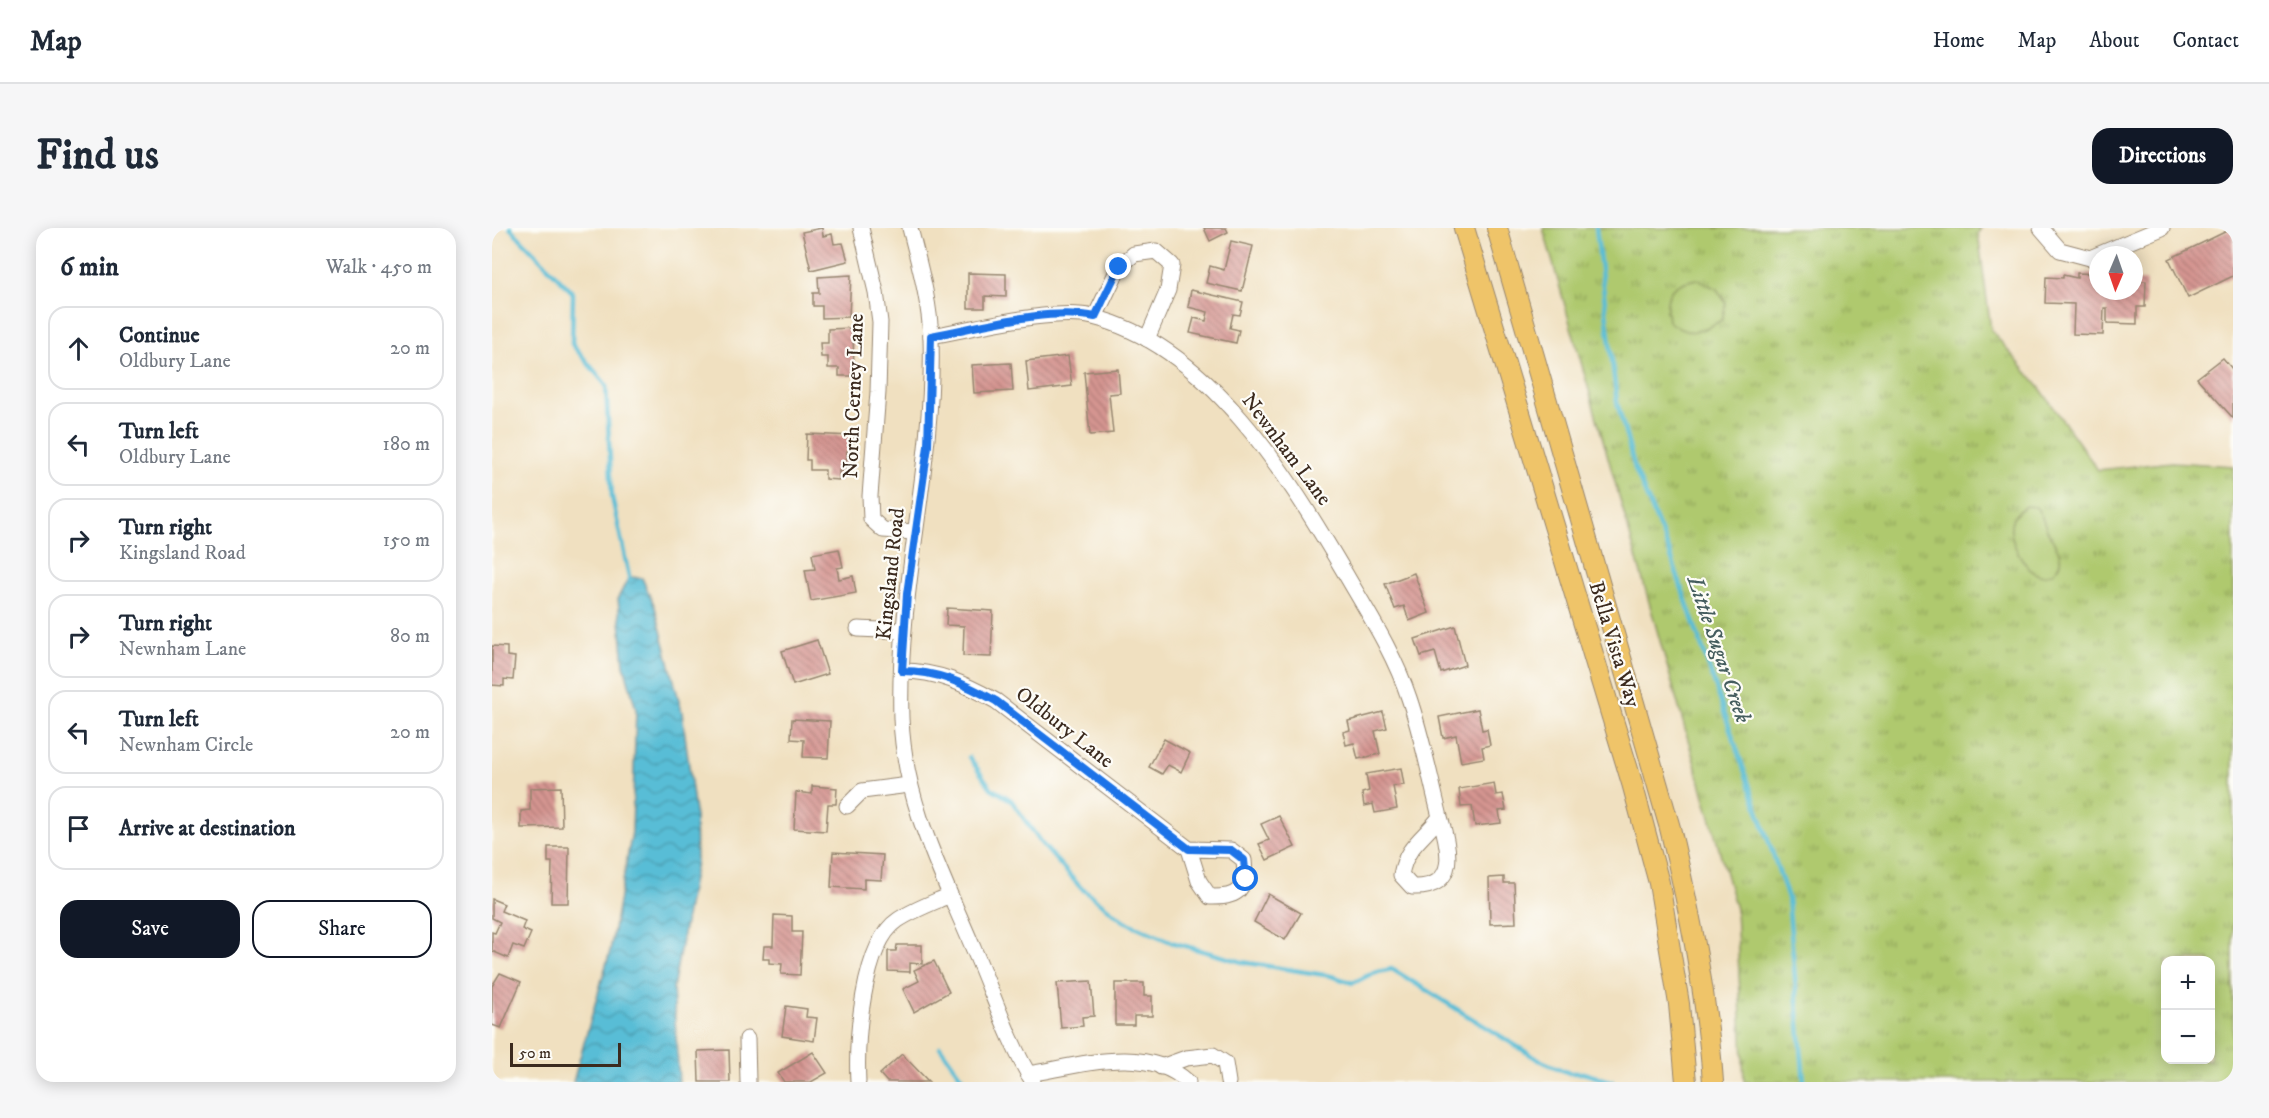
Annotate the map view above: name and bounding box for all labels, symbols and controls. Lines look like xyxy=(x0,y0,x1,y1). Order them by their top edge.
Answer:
text: Map xyxy=(30,24,82,59)
text: Home xyxy=(1933,28,1985,54)
text: Map xyxy=(2018,28,2056,54)
text: About xyxy=(2089,28,2140,54)
text: Contact xyxy=(2173,28,2239,54)
button: Directions xyxy=(2092,128,2233,184)
text: Find us xyxy=(36,130,159,182)
north arrow xyxy=(2089,246,2143,300)
text: 6 min xyxy=(60,251,119,284)
route end xyxy=(1105,253,1131,279)
text: Walk · 450 m xyxy=(326,255,432,280)
street label: North Cerney Lane xyxy=(838,313,870,479)
text: Continue xyxy=(119,322,200,349)
icon: ahead xyxy=(62,332,95,365)
text: 20 m xyxy=(390,336,430,361)
text: Oldbury Lane xyxy=(119,349,231,374)
street label: Newnham Lane xyxy=(1236,388,1337,511)
text: Turn left xyxy=(119,418,199,445)
icon: left xyxy=(62,428,95,461)
text: 180 m xyxy=(383,432,430,457)
text: Oldbury Lane xyxy=(119,445,231,470)
street label: Kingsland Road xyxy=(871,506,911,642)
text: Turn right xyxy=(119,514,212,541)
icon: right xyxy=(62,524,95,557)
text: 150 m xyxy=(383,528,430,553)
text: Kingsland Road xyxy=(119,541,246,566)
water label: Little Sugar Creek xyxy=(1680,571,1757,727)
street label: Bella Vista Way xyxy=(1583,578,1646,711)
text: Turn right xyxy=(119,610,212,637)
icon: right xyxy=(62,620,95,653)
text: 80 m xyxy=(390,624,430,649)
text: Newnham Lane xyxy=(119,637,246,662)
street label: Oldbury Lane xyxy=(1010,681,1119,774)
text: Turn left xyxy=(119,706,199,733)
icon: left xyxy=(62,716,95,749)
text: 20 m xyxy=(390,720,430,745)
text: Newnham Circle xyxy=(119,733,253,758)
icon: arrive xyxy=(62,812,95,845)
text: Arrive at destination xyxy=(119,815,296,842)
route start xyxy=(1232,865,1258,891)
button: Save xyxy=(60,900,240,958)
button: Share xyxy=(252,900,432,958)
map controls xyxy=(2161,956,2215,1064)
button: + xyxy=(2161,956,2215,1010)
button: − xyxy=(2161,1010,2215,1064)
scale bar xyxy=(510,1040,621,1068)
text: 50 m xyxy=(519,1043,551,1063)

